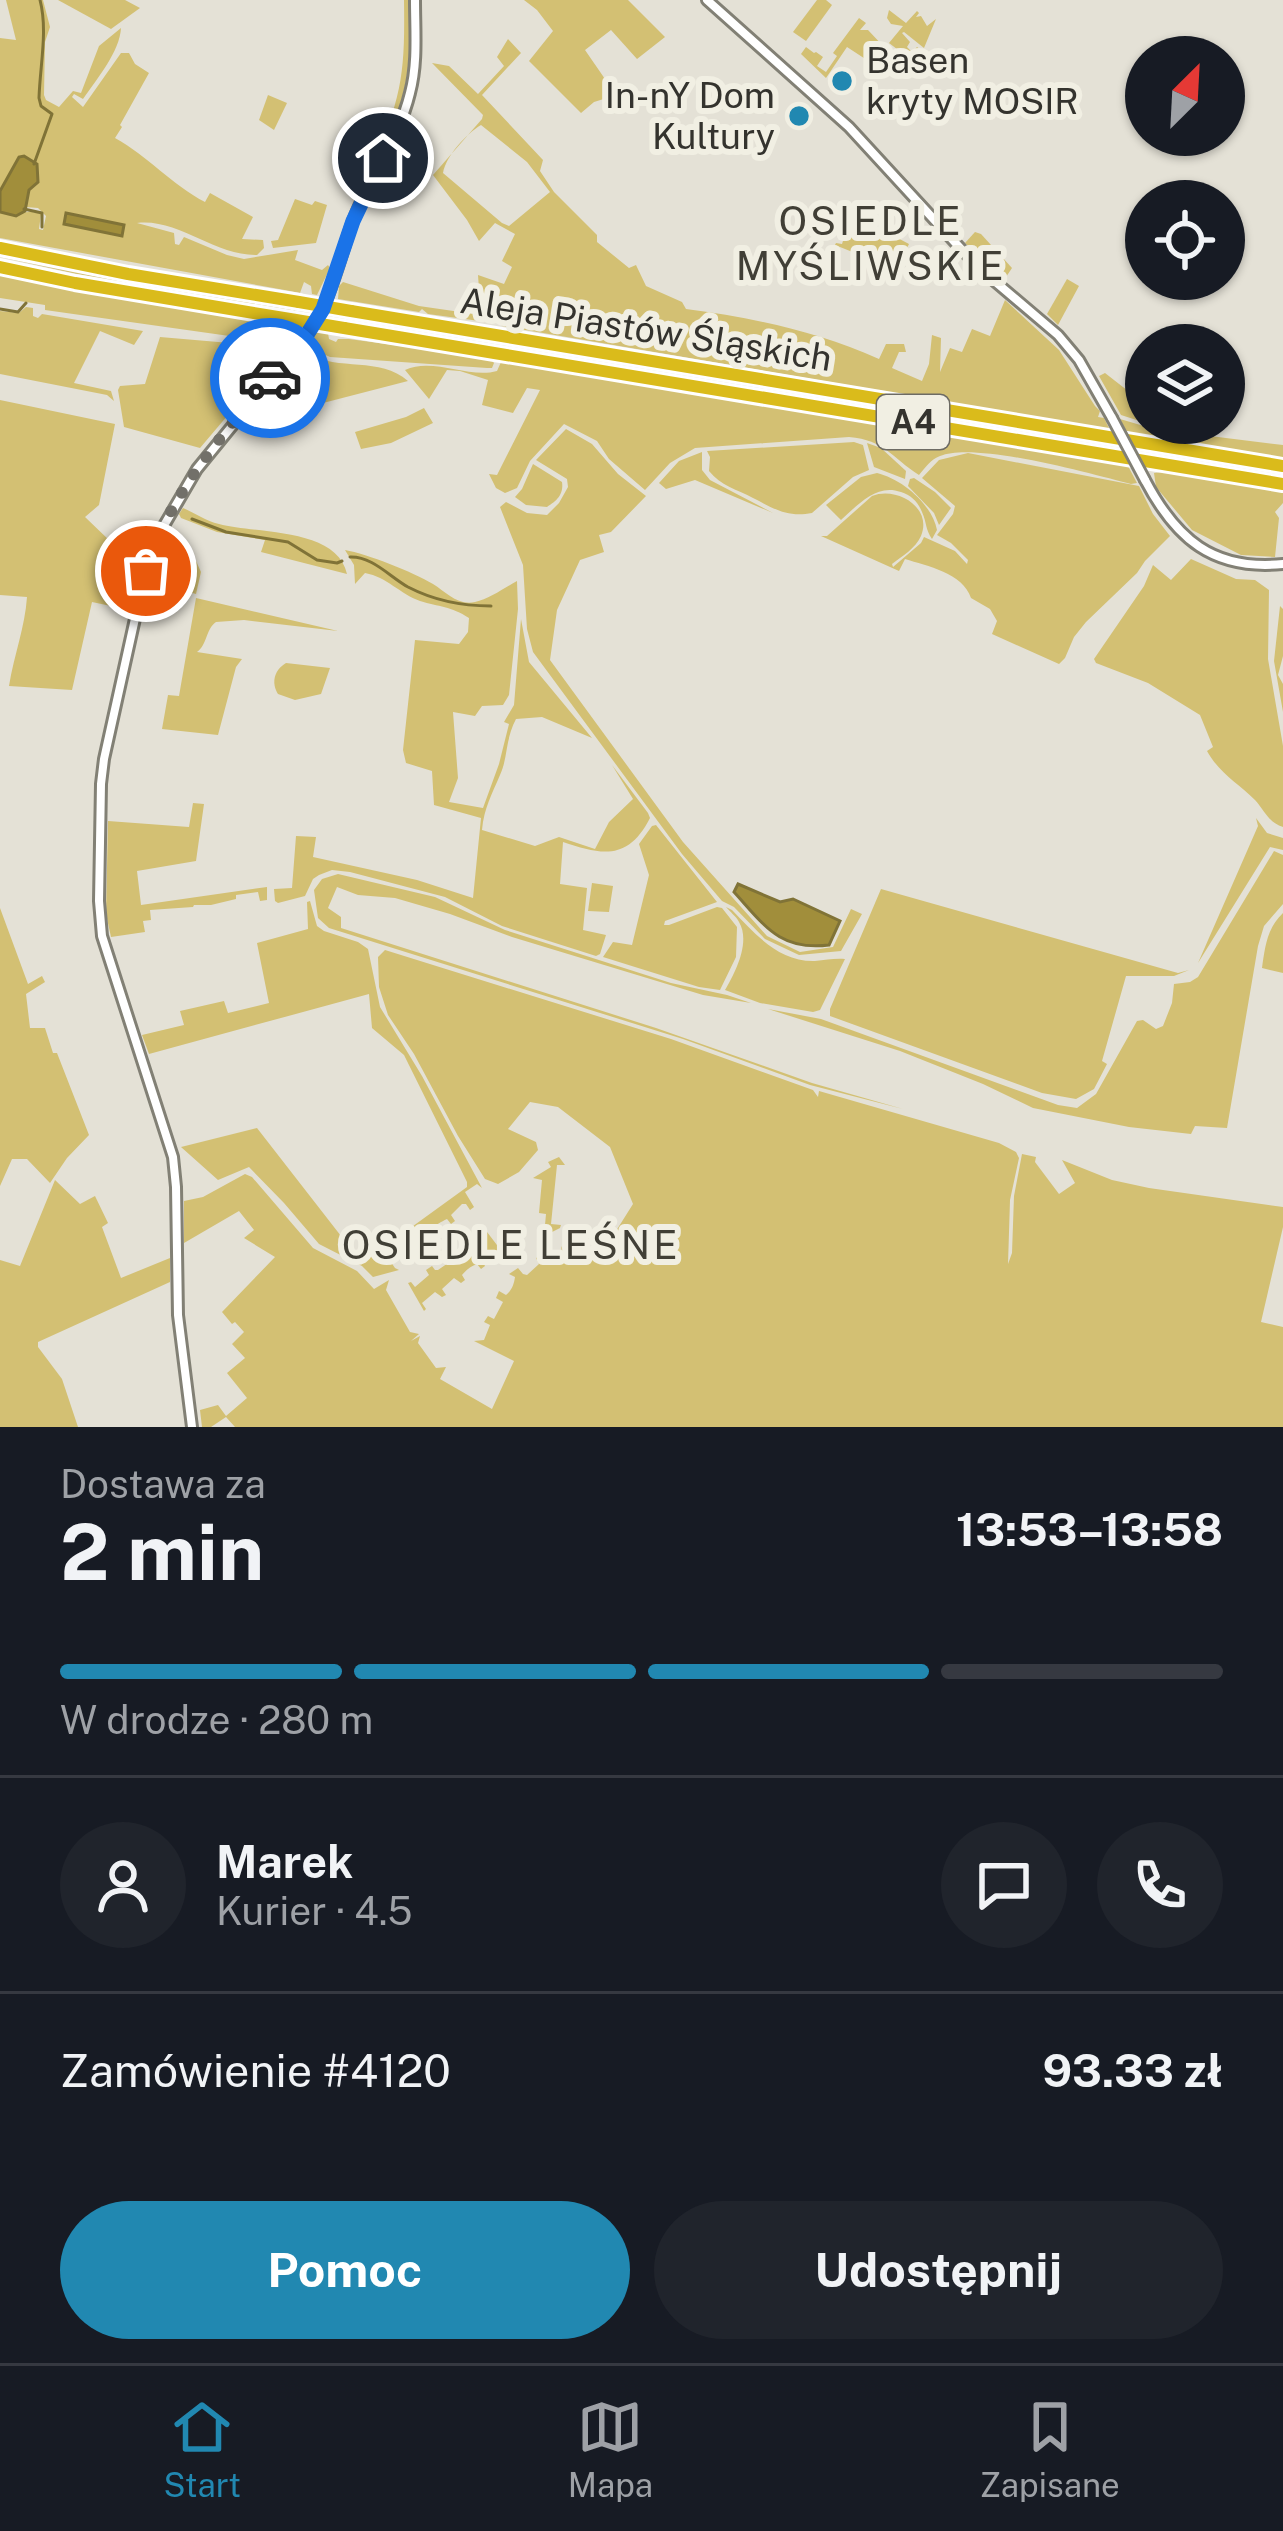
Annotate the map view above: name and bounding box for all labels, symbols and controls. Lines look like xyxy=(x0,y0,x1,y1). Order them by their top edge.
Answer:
north arrow xyxy=(1125,36,1245,156)
map controls xyxy=(1125,36,1245,444)
place label: Basen kryty MOSIR xyxy=(866,39,1079,122)
marker: Basen kryty MOSIR xyxy=(829,68,855,94)
place label: In-nY Dom Kultury xyxy=(605,74,775,157)
marker: In-nY Dom Kultury xyxy=(786,103,812,129)
pin xyxy=(332,107,434,209)
icon: home xyxy=(350,125,416,191)
button: locate xyxy=(1125,180,1245,300)
district label: OSIEDLE MYŚLIWSKIE xyxy=(736,198,1006,289)
street label: Aleja Piastów Śląskich xyxy=(457,279,835,379)
courier xyxy=(210,318,330,438)
button: layers xyxy=(1125,324,1245,444)
icon: car xyxy=(237,345,303,411)
road number: A4 xyxy=(877,395,949,449)
pin xyxy=(95,520,197,622)
icon: bag xyxy=(113,538,179,604)
district label: OSIEDLE LEŚNE xyxy=(342,1221,680,1268)
text: Dostawa za xyxy=(60,1461,266,1507)
text: 13:53–13:58 xyxy=(956,1503,1223,1556)
text: 2 min xyxy=(60,1506,264,1598)
text: W drodze · 280 m xyxy=(60,1697,373,1743)
button: person xyxy=(60,1822,186,1948)
button: chat xyxy=(941,1822,1067,1948)
button: phone xyxy=(1097,1822,1223,1948)
text: Marek xyxy=(216,1835,353,1888)
text: Kurier · 4.5 xyxy=(216,1888,412,1934)
text: Zamówienie #4120 xyxy=(60,2044,451,2097)
text: 93.33 zł xyxy=(1043,2044,1223,2097)
button: Pomoc xyxy=(60,2201,630,2339)
button: Udostępnij xyxy=(654,2201,1223,2339)
tab: Start xyxy=(163,2394,241,2504)
tab: Mapa xyxy=(568,2394,653,2504)
tab: Zapisane xyxy=(980,2394,1120,2504)

